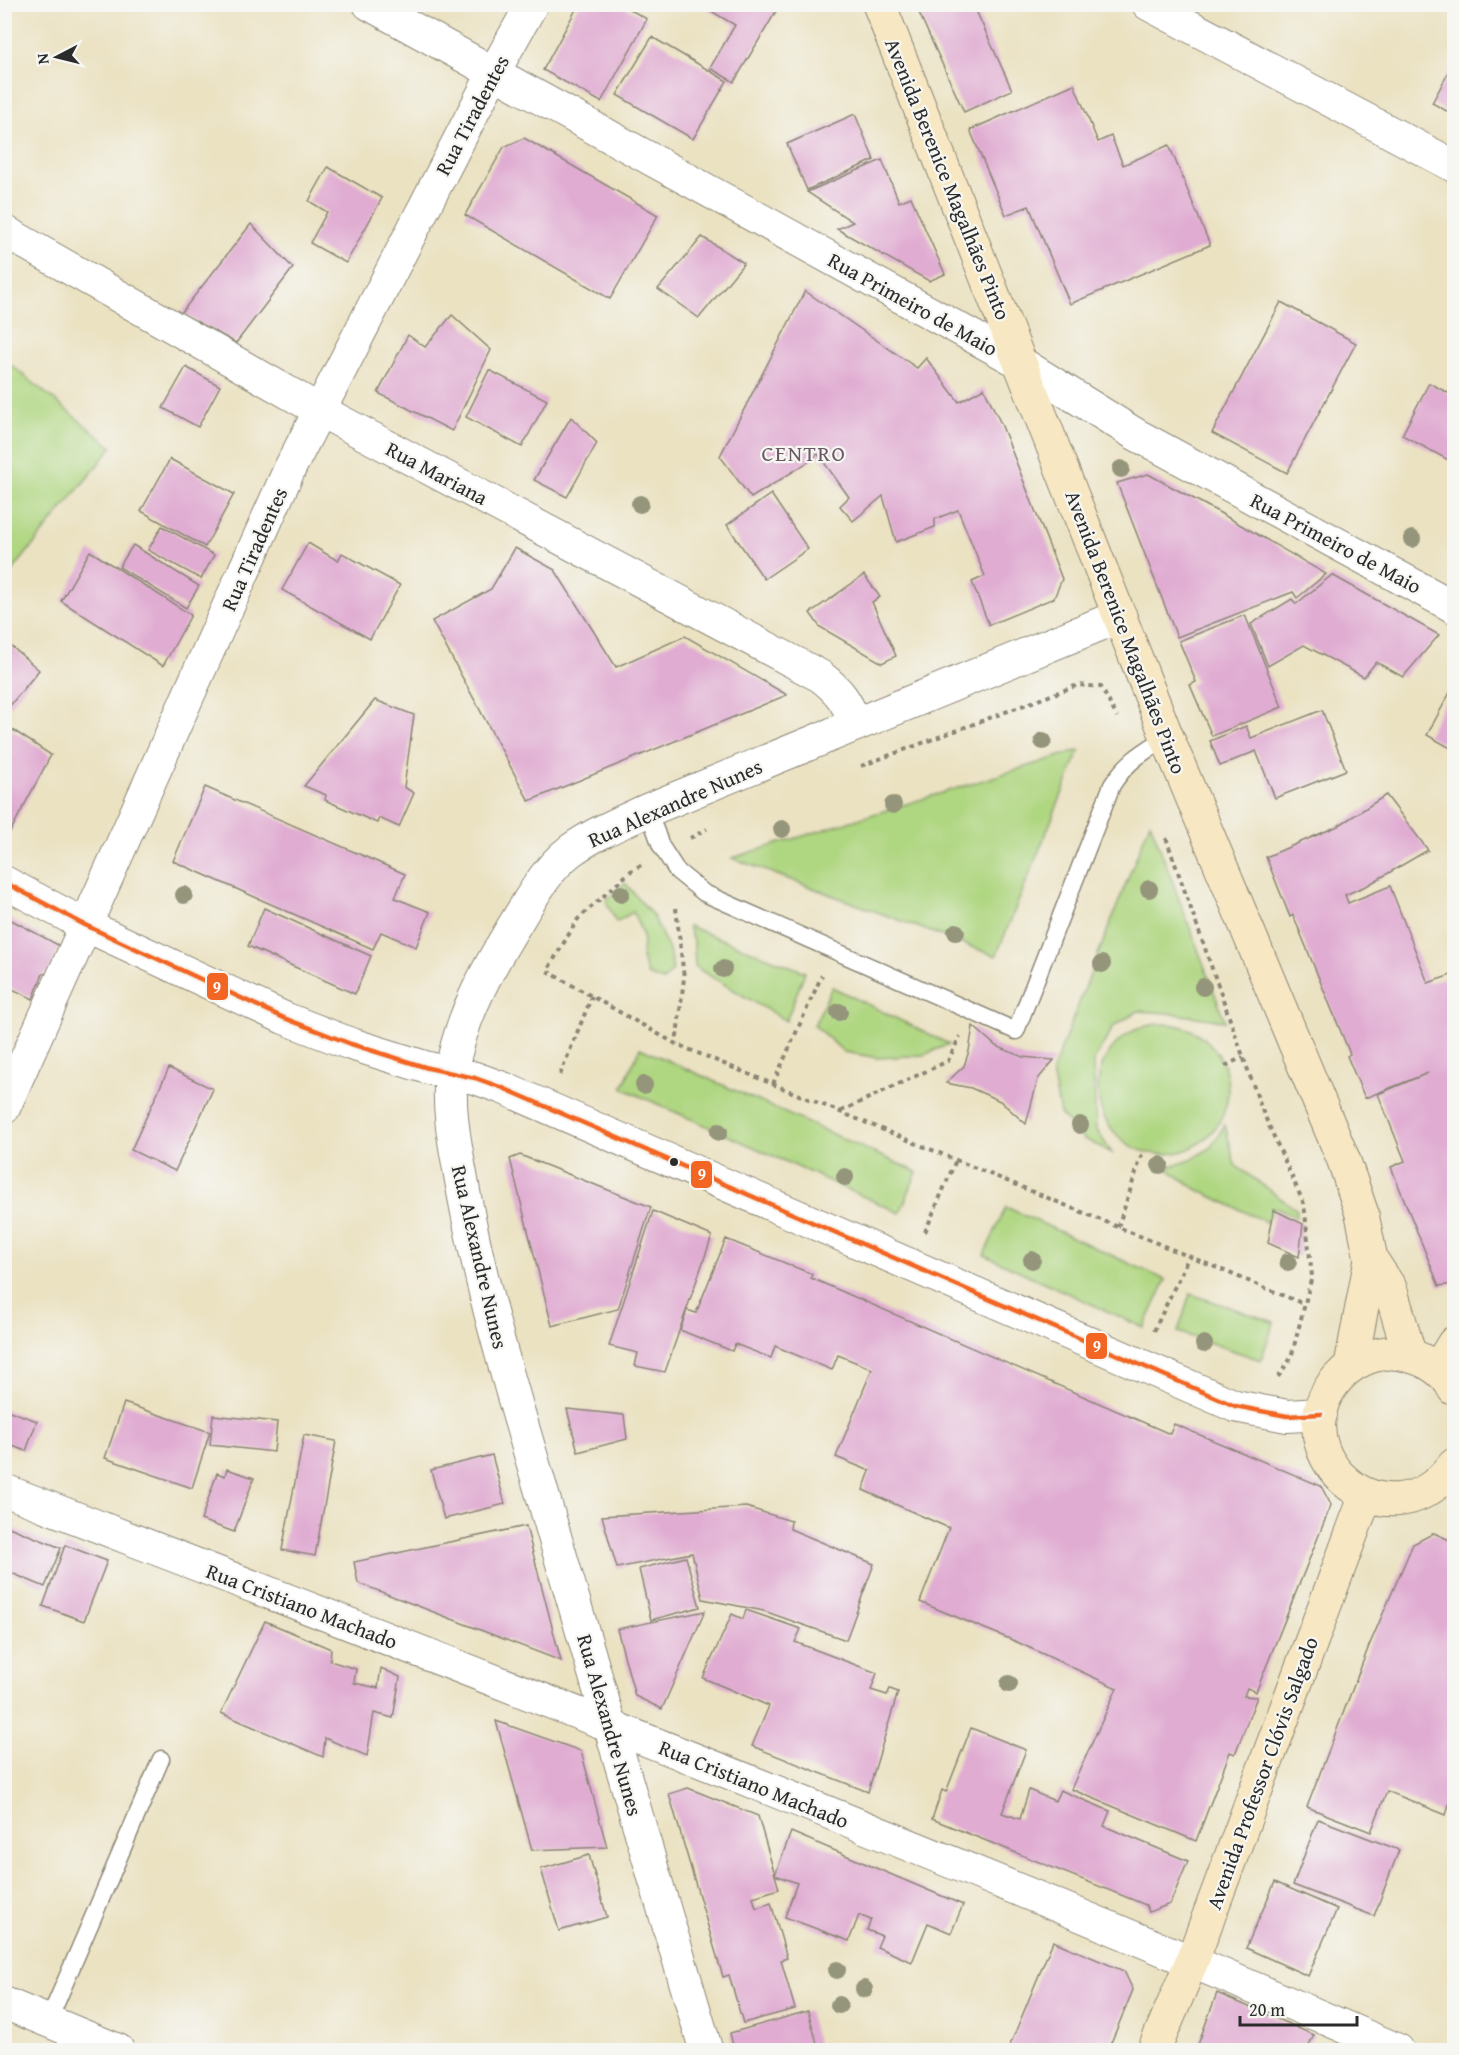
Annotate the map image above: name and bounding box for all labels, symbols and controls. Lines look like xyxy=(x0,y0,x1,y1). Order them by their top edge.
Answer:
north arrow xyxy=(27,27,87,87)
street label: Avenida Berenice Magalhães Pinto xyxy=(877,33,1019,325)
street label: Rua Tiradentes xyxy=(427,49,517,181)
text: N xyxy=(30,52,55,66)
street label: Rua Primeiro de Maio xyxy=(822,244,1004,364)
street label: Rua Mariana xyxy=(381,433,493,513)
district label: CENTRO xyxy=(762,437,846,469)
street label: Rua Tiradentes xyxy=(213,482,295,616)
street label: Rua Primeiro de Maio xyxy=(1245,485,1427,601)
street label: Avenida Berenice Magalhães Pinto xyxy=(1058,486,1194,778)
street label: Rua Alexandre Nunes xyxy=(583,751,767,855)
line badge: 9 xyxy=(206,972,229,1001)
text: 9 xyxy=(213,975,221,999)
unlabelled marker xyxy=(668,1156,680,1168)
line badge: 9 xyxy=(690,1160,713,1189)
street label: Rua Alexandre Nunes xyxy=(444,1162,516,1352)
text: 9 xyxy=(698,1162,706,1186)
line badge: 9 xyxy=(1085,1332,1108,1360)
text: 9 xyxy=(1093,1334,1101,1358)
street label: Rua Cristiano Machado xyxy=(202,1555,402,1657)
street label: Rua Alexandre Nunes xyxy=(569,1631,651,1819)
street label: Avenida Professor Clóvis Salgado xyxy=(1198,1632,1326,1914)
street label: Rua Cristiano Machado xyxy=(654,1732,854,1836)
scale bar xyxy=(1240,1989,1357,2027)
text: 20 m xyxy=(1249,1996,1285,2023)

